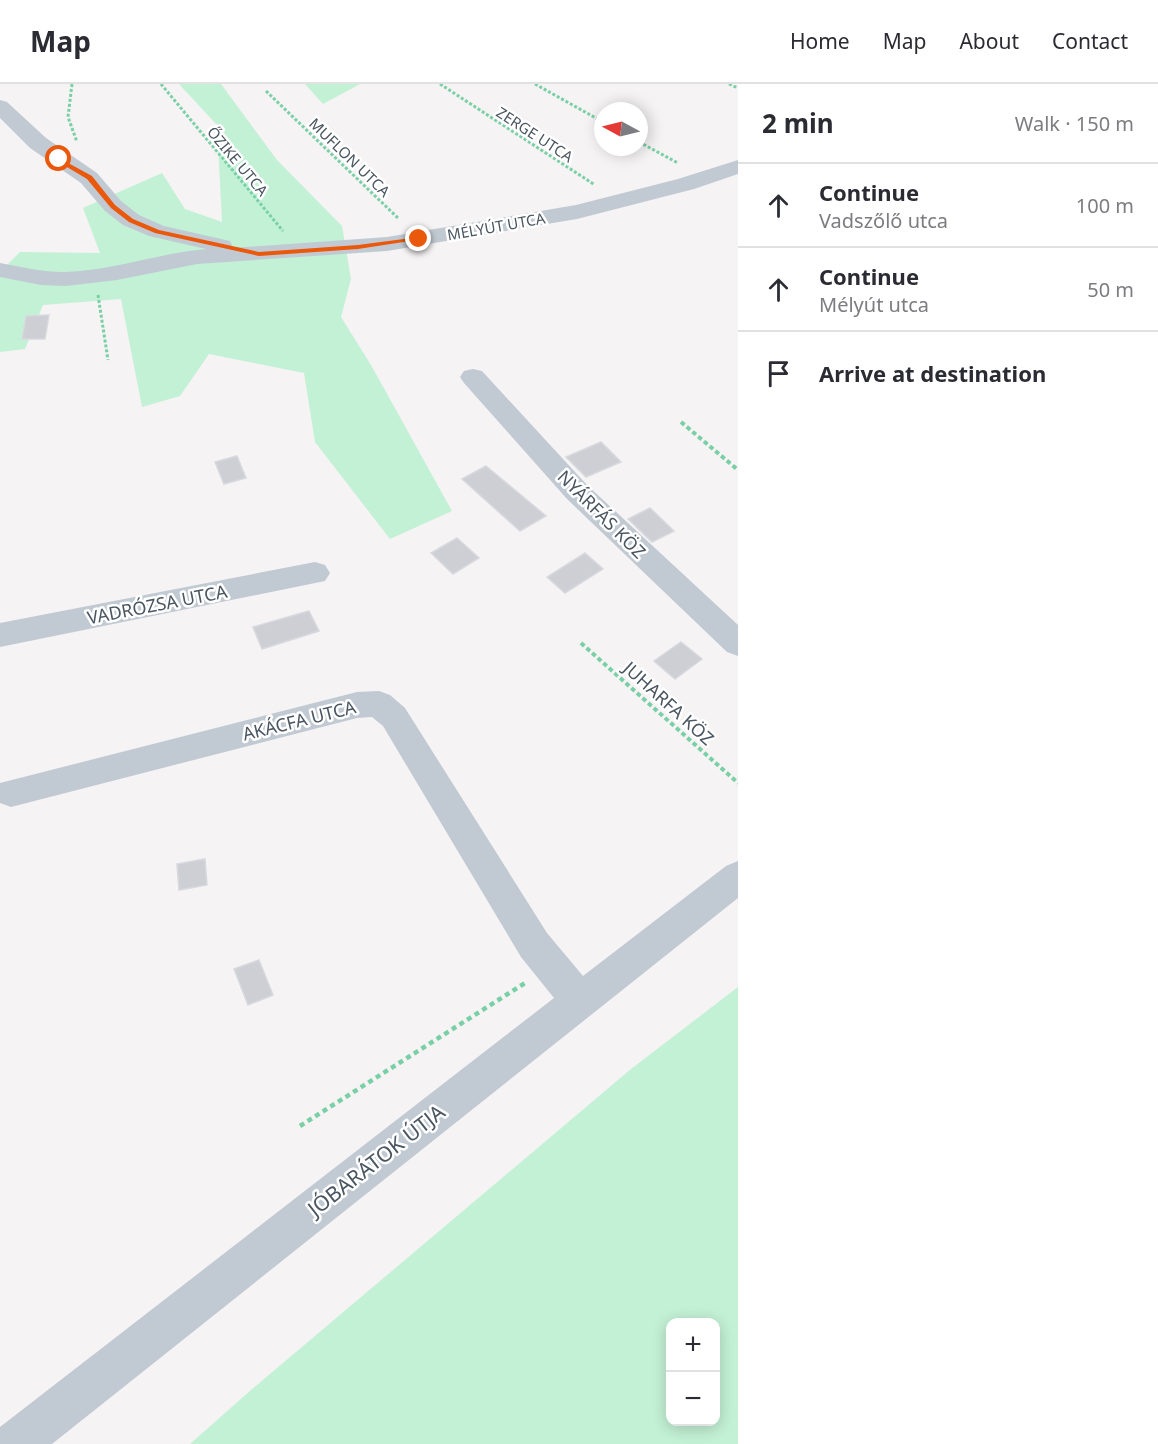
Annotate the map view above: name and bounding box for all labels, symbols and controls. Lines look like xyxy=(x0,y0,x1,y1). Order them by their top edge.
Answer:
text: Map xyxy=(30,22,91,60)
text: Home xyxy=(790,27,850,55)
text: Map xyxy=(883,27,926,55)
text: About xyxy=(959,27,1019,55)
text: Contact xyxy=(1052,27,1128,55)
street label: ZERGE UTCA xyxy=(493,102,577,166)
north arrow xyxy=(594,102,648,156)
text: 2 min xyxy=(762,105,834,141)
text: Walk · 150 m xyxy=(1015,110,1134,137)
street label: MUFLON UTCA xyxy=(305,113,395,201)
street label: ŐZIKE UTCA xyxy=(203,122,273,200)
route start xyxy=(45,145,71,171)
text: Continue xyxy=(819,177,919,207)
icon: ahead xyxy=(762,189,795,222)
text: 100 m xyxy=(1076,192,1134,219)
street label: MÉLYÚT UTCA xyxy=(445,207,547,244)
text: Vadszőlő utca xyxy=(819,207,948,234)
route end xyxy=(405,225,431,251)
text: Continue xyxy=(819,261,919,291)
icon: ahead xyxy=(762,273,795,306)
text: 50 m xyxy=(1087,276,1134,303)
text: Mélyút utca xyxy=(819,291,929,318)
icon: arrive xyxy=(762,357,795,390)
text: Arrive at destination xyxy=(819,358,1046,388)
street label: NYÁRFÁS KÖZ xyxy=(553,465,651,563)
street label: VADRÓZSA UTCA xyxy=(85,579,229,629)
street label: JUHARFA KÖZ xyxy=(617,655,719,750)
street label: AKÁCFA UTCA xyxy=(240,694,359,746)
street label: JÓBARÁTOK ÚTJA xyxy=(300,1097,451,1224)
map controls xyxy=(666,1318,720,1426)
button: + xyxy=(666,1318,720,1372)
button: − xyxy=(666,1372,720,1426)

